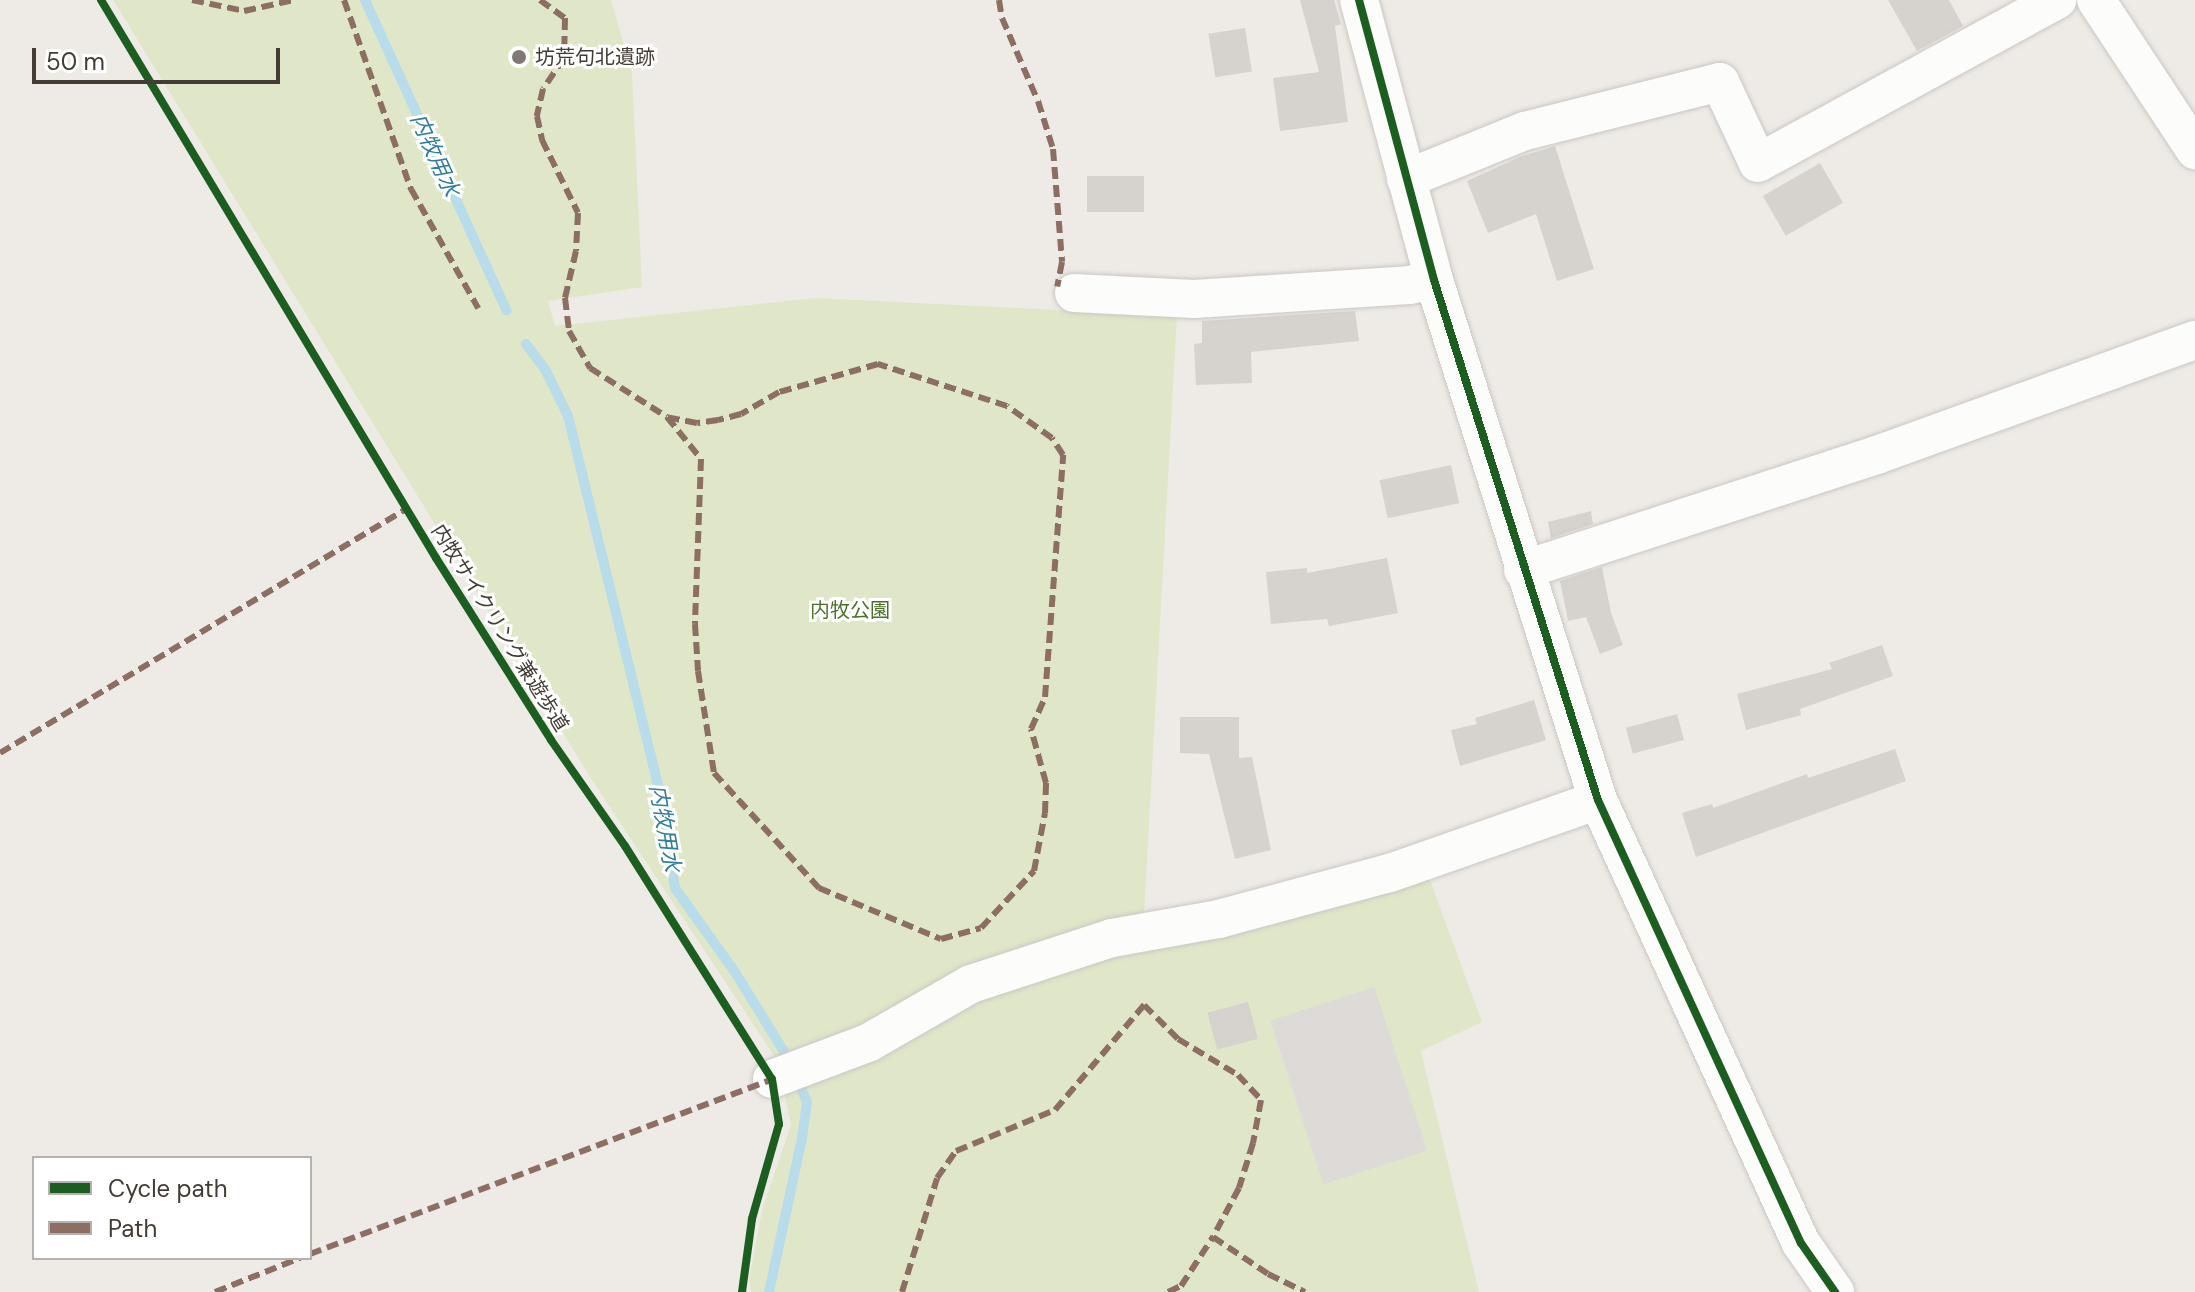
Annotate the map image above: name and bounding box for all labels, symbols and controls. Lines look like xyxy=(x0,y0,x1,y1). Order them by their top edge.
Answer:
scale bar xyxy=(36,32,284,82)
place label: 坊荒句北遺跡 xyxy=(535,45,655,69)
text: 50 m xyxy=(46,46,105,77)
marker: 坊荒句北遺跡 xyxy=(510,48,528,66)
water label: 内牧用水 xyxy=(405,109,465,201)
street label: 内牧サイクリング兼遊歩道 xyxy=(426,520,574,736)
park label: 内牧公園 xyxy=(810,598,890,622)
water label: 内牧用水 xyxy=(644,782,686,874)
legend xyxy=(32,1156,312,1260)
text: Cycle path xyxy=(108,1173,227,1204)
text: Path xyxy=(108,1213,157,1244)

